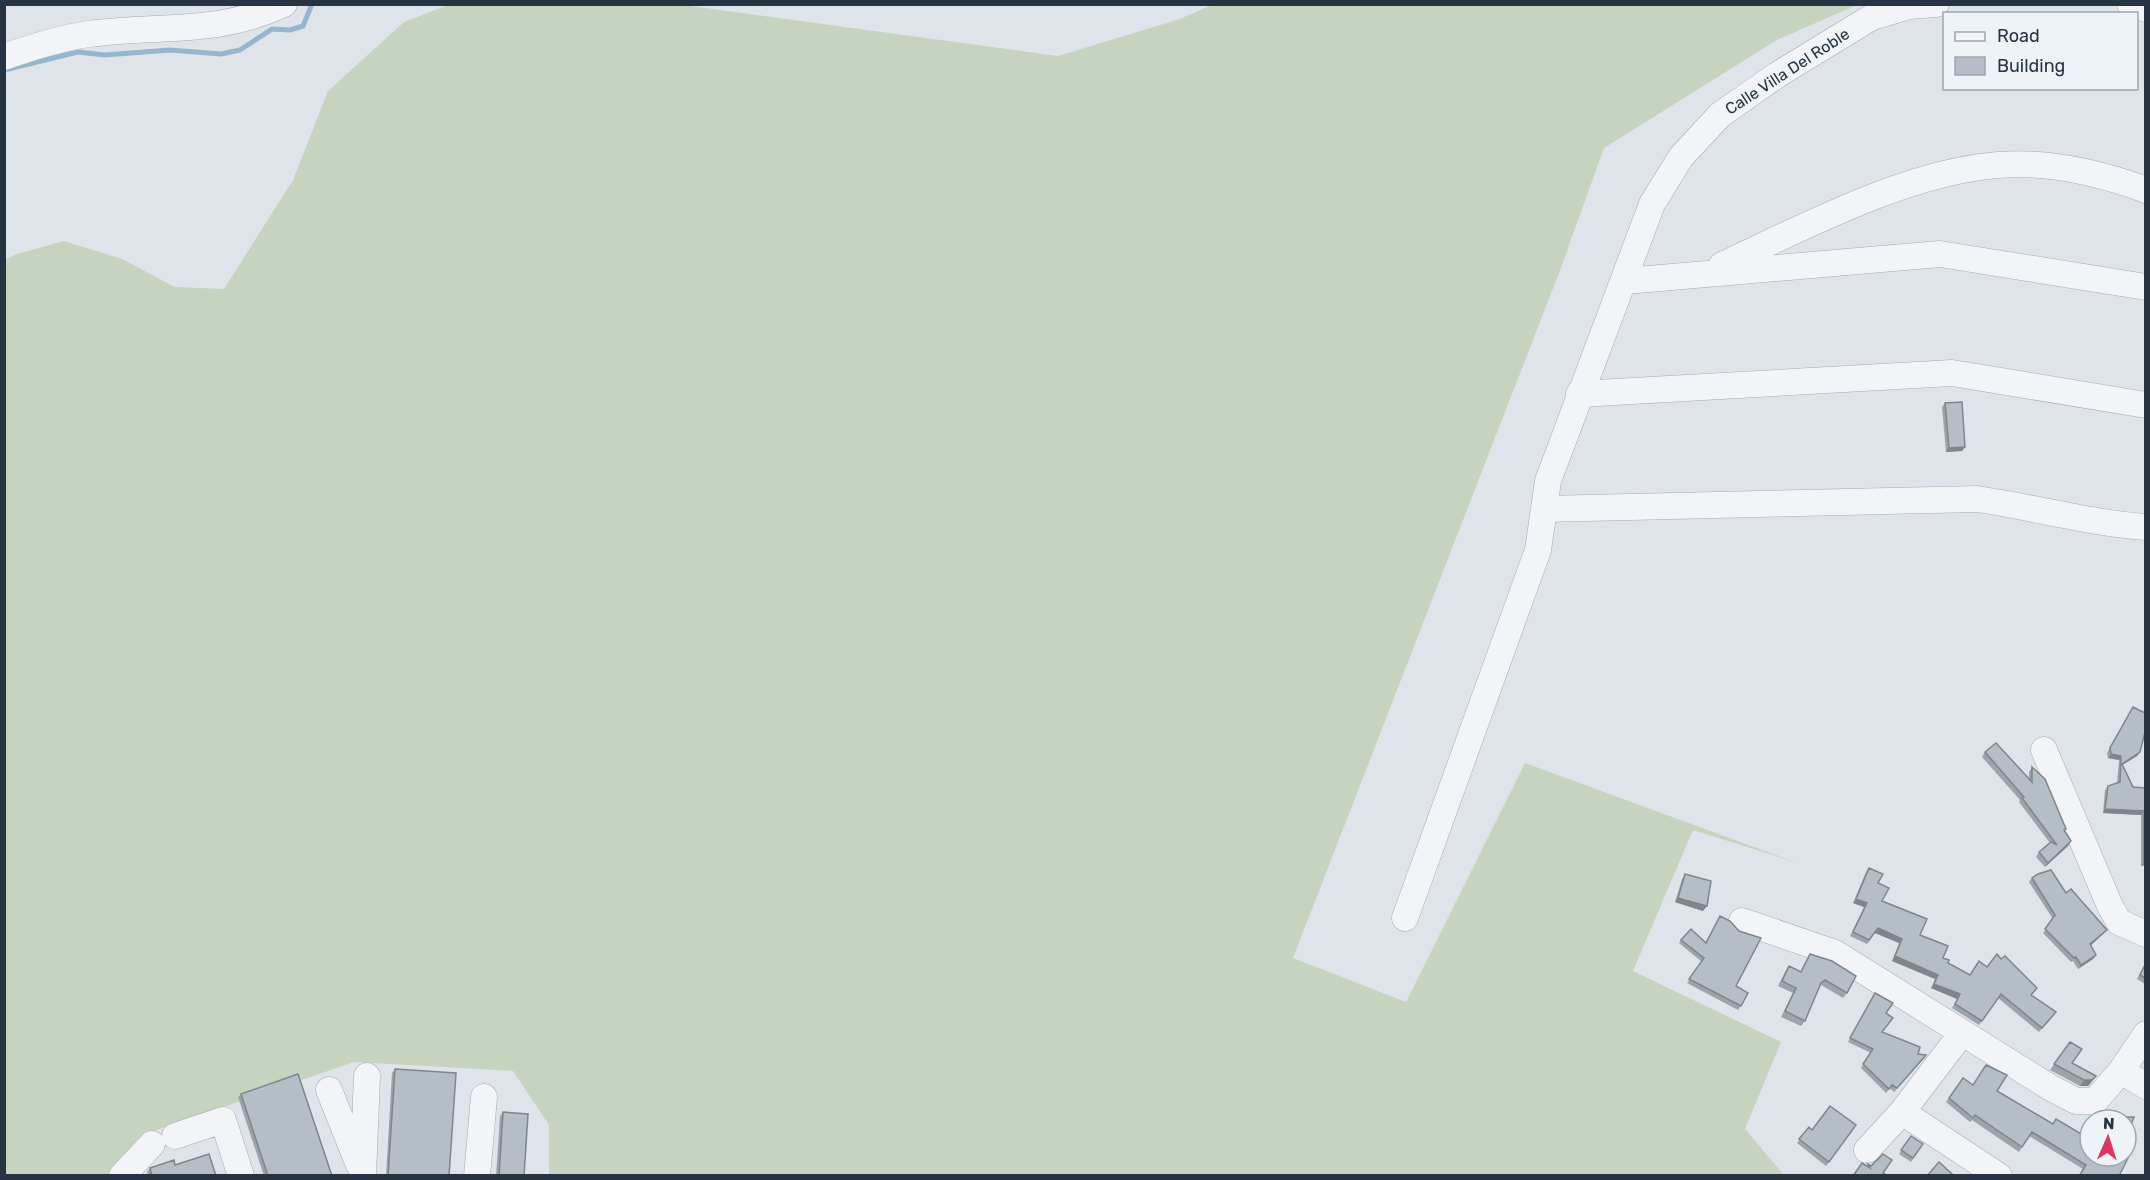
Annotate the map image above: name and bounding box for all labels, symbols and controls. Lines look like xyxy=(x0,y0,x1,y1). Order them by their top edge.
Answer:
legend xyxy=(1943,12,2138,90)
street label: Calle Villa Del Roble xyxy=(1722,24,1853,119)
text: Road xyxy=(1997,25,2040,47)
text: Building xyxy=(1997,55,2065,77)
north arrow xyxy=(2078,1108,2138,1168)
text: N xyxy=(2103,1114,2115,1133)

